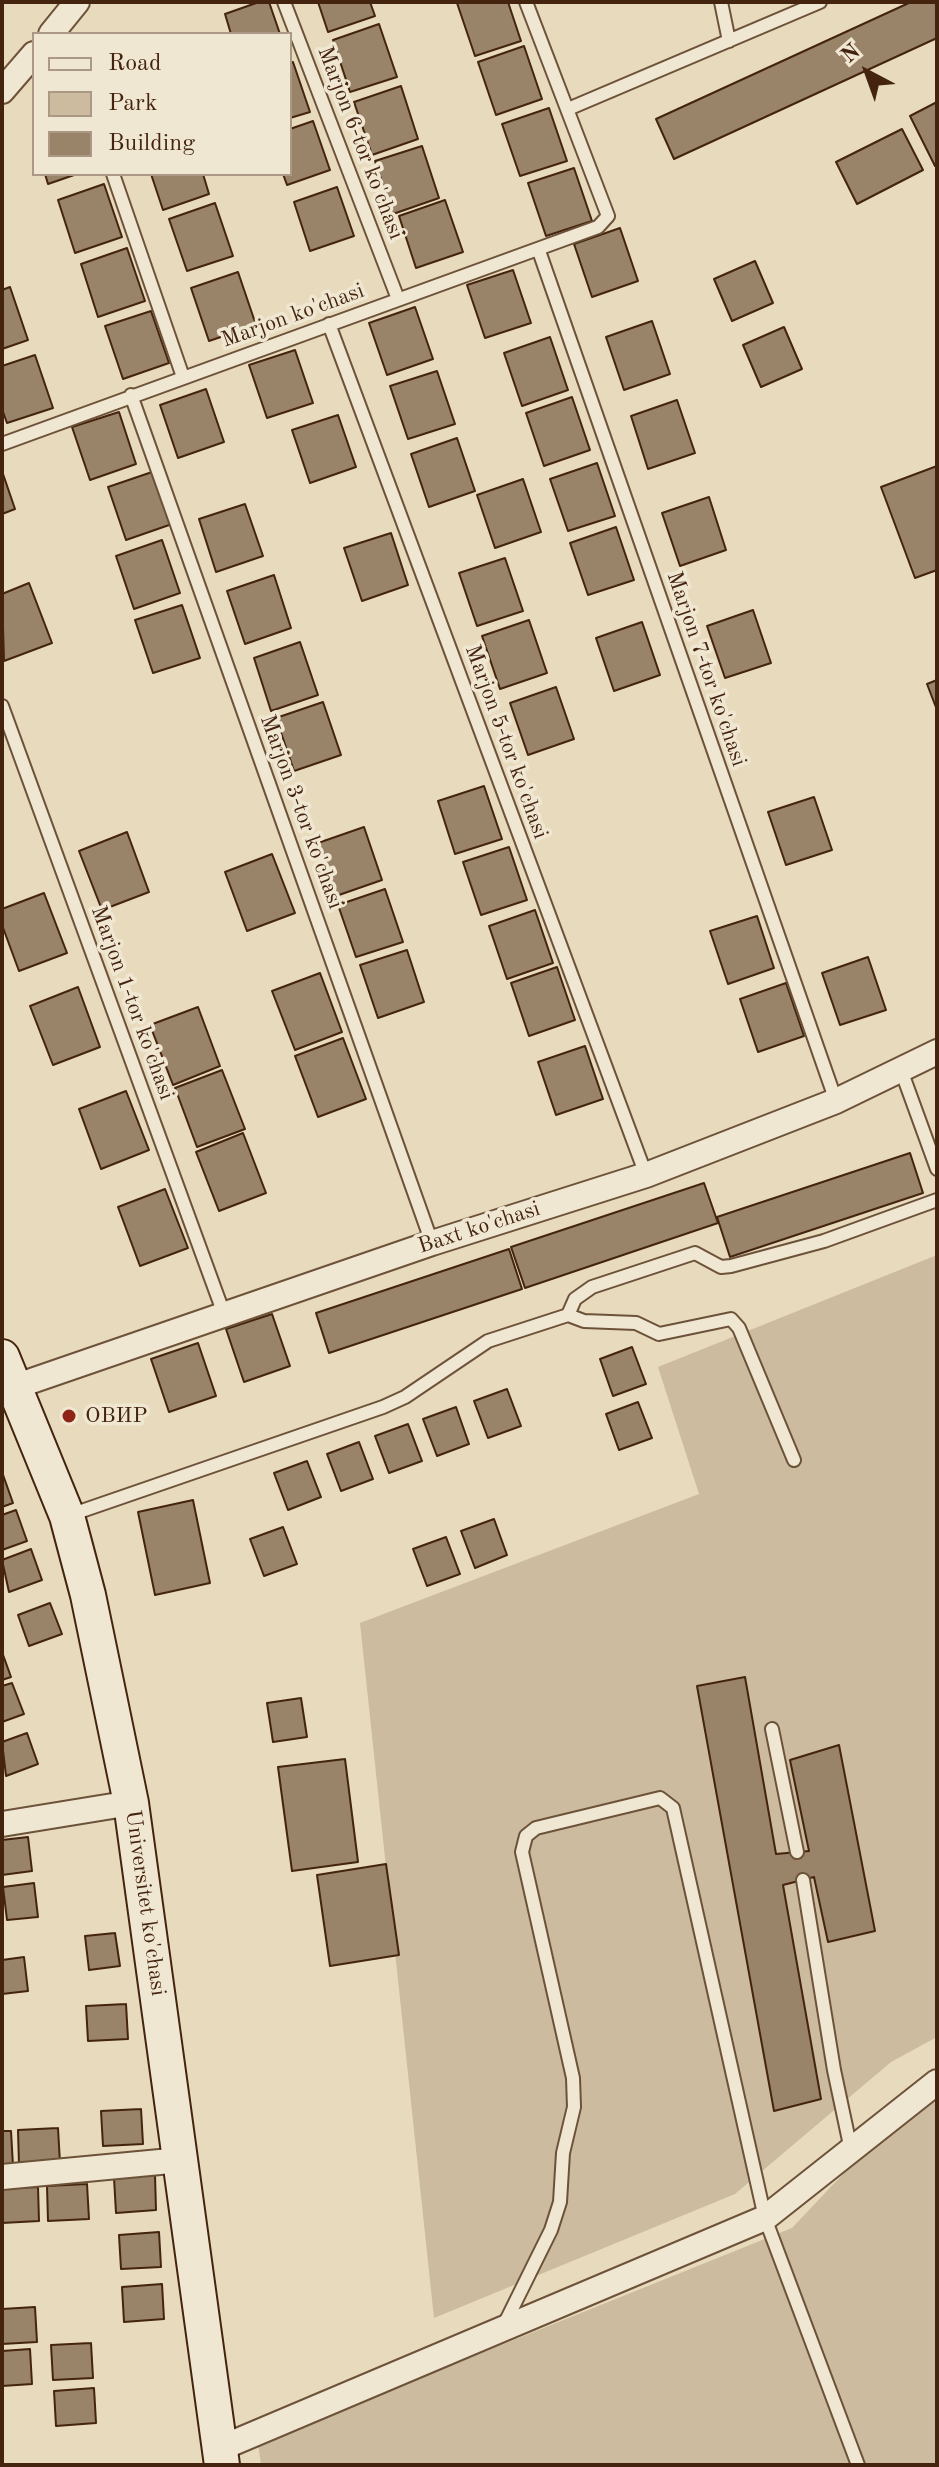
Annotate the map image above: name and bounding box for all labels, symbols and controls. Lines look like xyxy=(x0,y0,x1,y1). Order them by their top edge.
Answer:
legend xyxy=(32,32,292,176)
north arrow xyxy=(827,32,907,112)
text: N xyxy=(838,40,865,68)
street label: Marjon 6-tor ko'chasi xyxy=(311,43,409,243)
text: Road xyxy=(108,52,161,76)
text: Park xyxy=(108,92,157,116)
text: Building xyxy=(108,132,195,156)
street label: Marjon ko'chasi xyxy=(218,278,368,354)
street label: Marjon 7-tor ko'chasi xyxy=(660,568,752,770)
street label: Marjon 5-tor ko'chasi xyxy=(459,641,553,843)
street label: Marjon 3-tor ko'chasi xyxy=(254,711,348,913)
street label: Marjon 1-tor ko'chasi xyxy=(85,902,179,1104)
street label: Baxt ko'chasi xyxy=(415,1196,543,1260)
place label: ОВИР xyxy=(85,1403,147,1429)
marker: ОВИР xyxy=(60,1407,78,1425)
street label: Universitet ko'chasi xyxy=(119,1808,171,1998)

